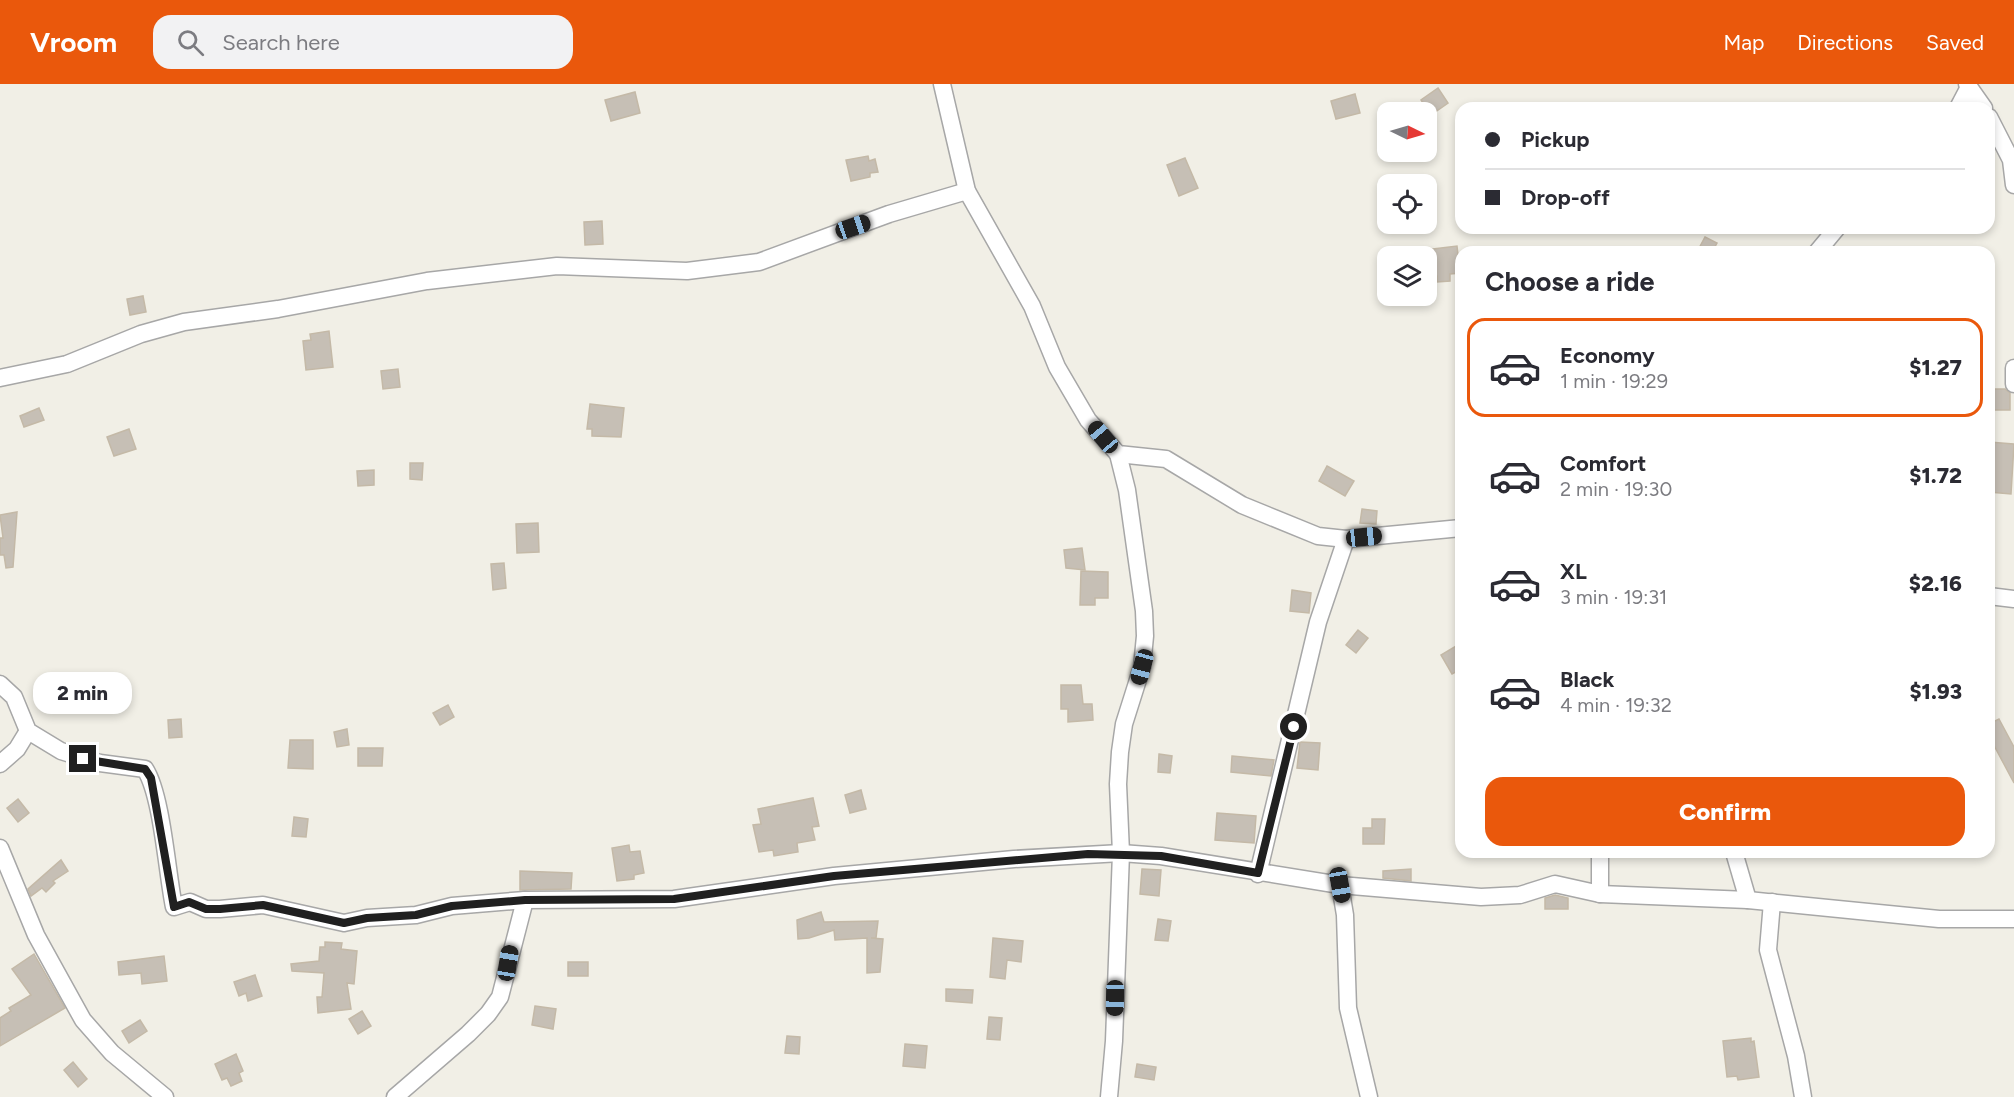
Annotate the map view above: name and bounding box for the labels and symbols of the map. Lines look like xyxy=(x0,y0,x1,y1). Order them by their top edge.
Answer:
north arrow xyxy=(1377,102,1437,162)
car xyxy=(833,213,873,241)
car xyxy=(1085,417,1121,457)
car xyxy=(1345,526,1383,548)
car xyxy=(1129,647,1155,687)
callout: 2 min xyxy=(34,672,132,714)
route start xyxy=(1280,713,1307,740)
route end xyxy=(69,745,96,772)
car xyxy=(1328,866,1352,904)
car xyxy=(496,944,520,982)
car xyxy=(1106,980,1124,1016)

